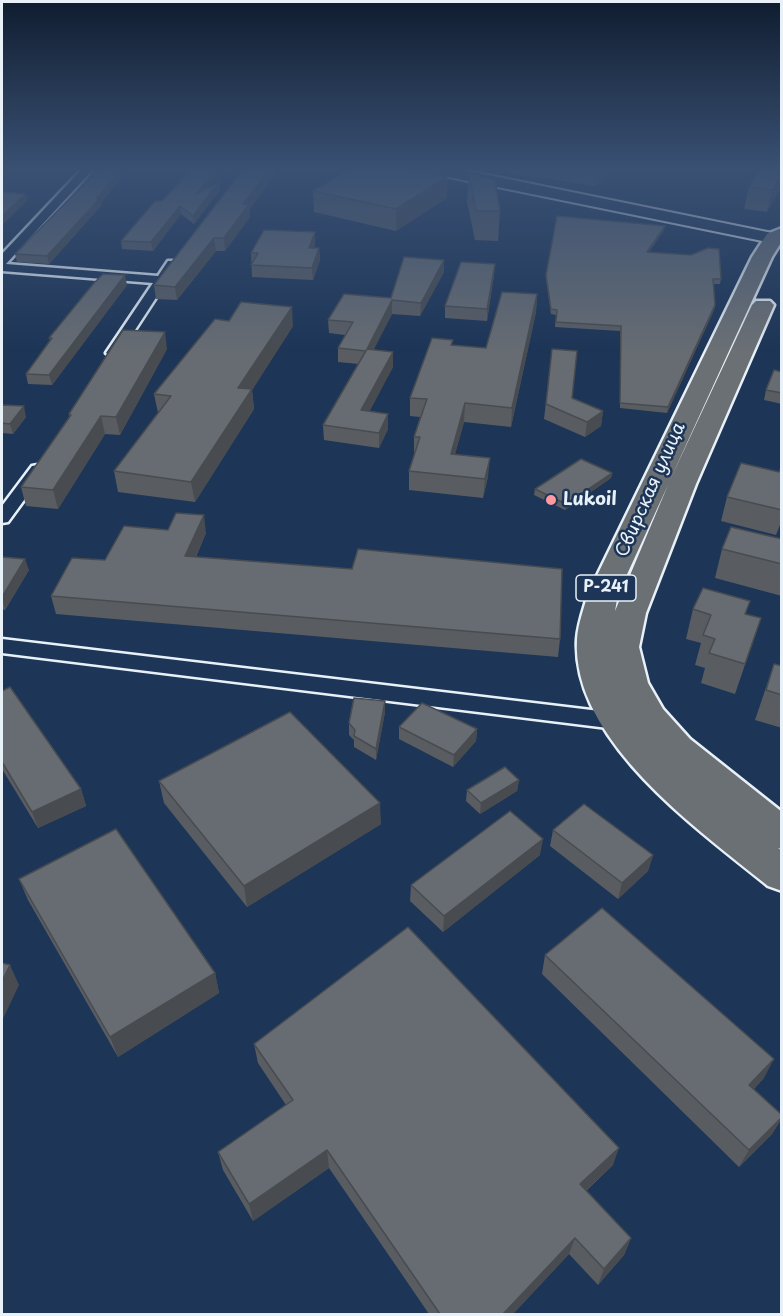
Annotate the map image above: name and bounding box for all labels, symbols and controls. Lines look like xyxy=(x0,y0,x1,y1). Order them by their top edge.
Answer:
street label: Свирская улица xyxy=(612,419,690,561)
place label: Lukoil xyxy=(563,489,617,511)
marker: Lukoil xyxy=(544,493,558,507)
road number: Р-241 xyxy=(576,575,636,601)

